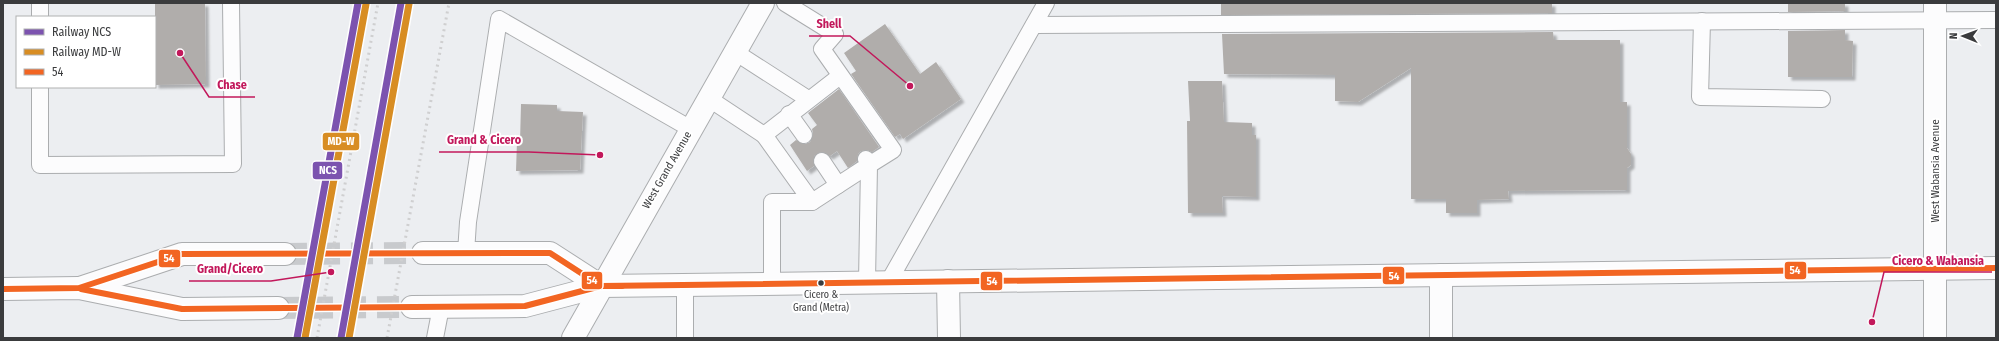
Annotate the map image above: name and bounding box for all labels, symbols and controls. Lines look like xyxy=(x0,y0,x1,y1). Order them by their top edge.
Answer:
callout: Shell xyxy=(809,12,850,36)
legend xyxy=(16,16,156,88)
north arrow xyxy=(1943,16,1983,56)
text: Shell xyxy=(816,17,842,31)
text: Railway NCS xyxy=(52,25,111,39)
text: N xyxy=(1947,32,1960,39)
text: Railway MD-W xyxy=(52,45,121,59)
text: 54 xyxy=(52,65,64,79)
callout: Chase xyxy=(209,73,255,97)
text: Chase xyxy=(217,78,247,92)
street label: West Wabansia Avenue xyxy=(1929,119,1942,223)
callout: Grand & Cicero xyxy=(439,128,529,152)
street label: West Grand Avenue xyxy=(640,129,694,211)
line badge: MD-W xyxy=(322,132,360,151)
text: Grand & Cicero xyxy=(447,133,522,147)
text: MD-W xyxy=(327,135,355,148)
line badge: NCS xyxy=(312,161,343,180)
text: NCS xyxy=(319,164,337,177)
callout: Cicero & Wabansia xyxy=(1884,248,1992,272)
line badge: 54 xyxy=(158,249,181,268)
text: 54 xyxy=(163,252,175,265)
text: Cicero & Wabansia xyxy=(1892,254,1984,268)
callout: Grand/Cicero xyxy=(189,257,271,281)
line badge: 54 xyxy=(1784,261,1807,280)
text: Grand/Cicero xyxy=(197,262,264,276)
text: 54 xyxy=(1789,264,1801,277)
line badge: 54 xyxy=(1382,266,1405,285)
text: 54 xyxy=(1388,270,1400,283)
line badge: 54 xyxy=(581,271,603,290)
line badge: 54 xyxy=(980,271,1003,291)
text: 54 xyxy=(586,274,598,287)
text: 54 xyxy=(986,275,998,288)
marker: Cicero & Grand (Metra) xyxy=(816,278,826,288)
place label: Cicero & Grand (Metra) xyxy=(793,289,849,314)

